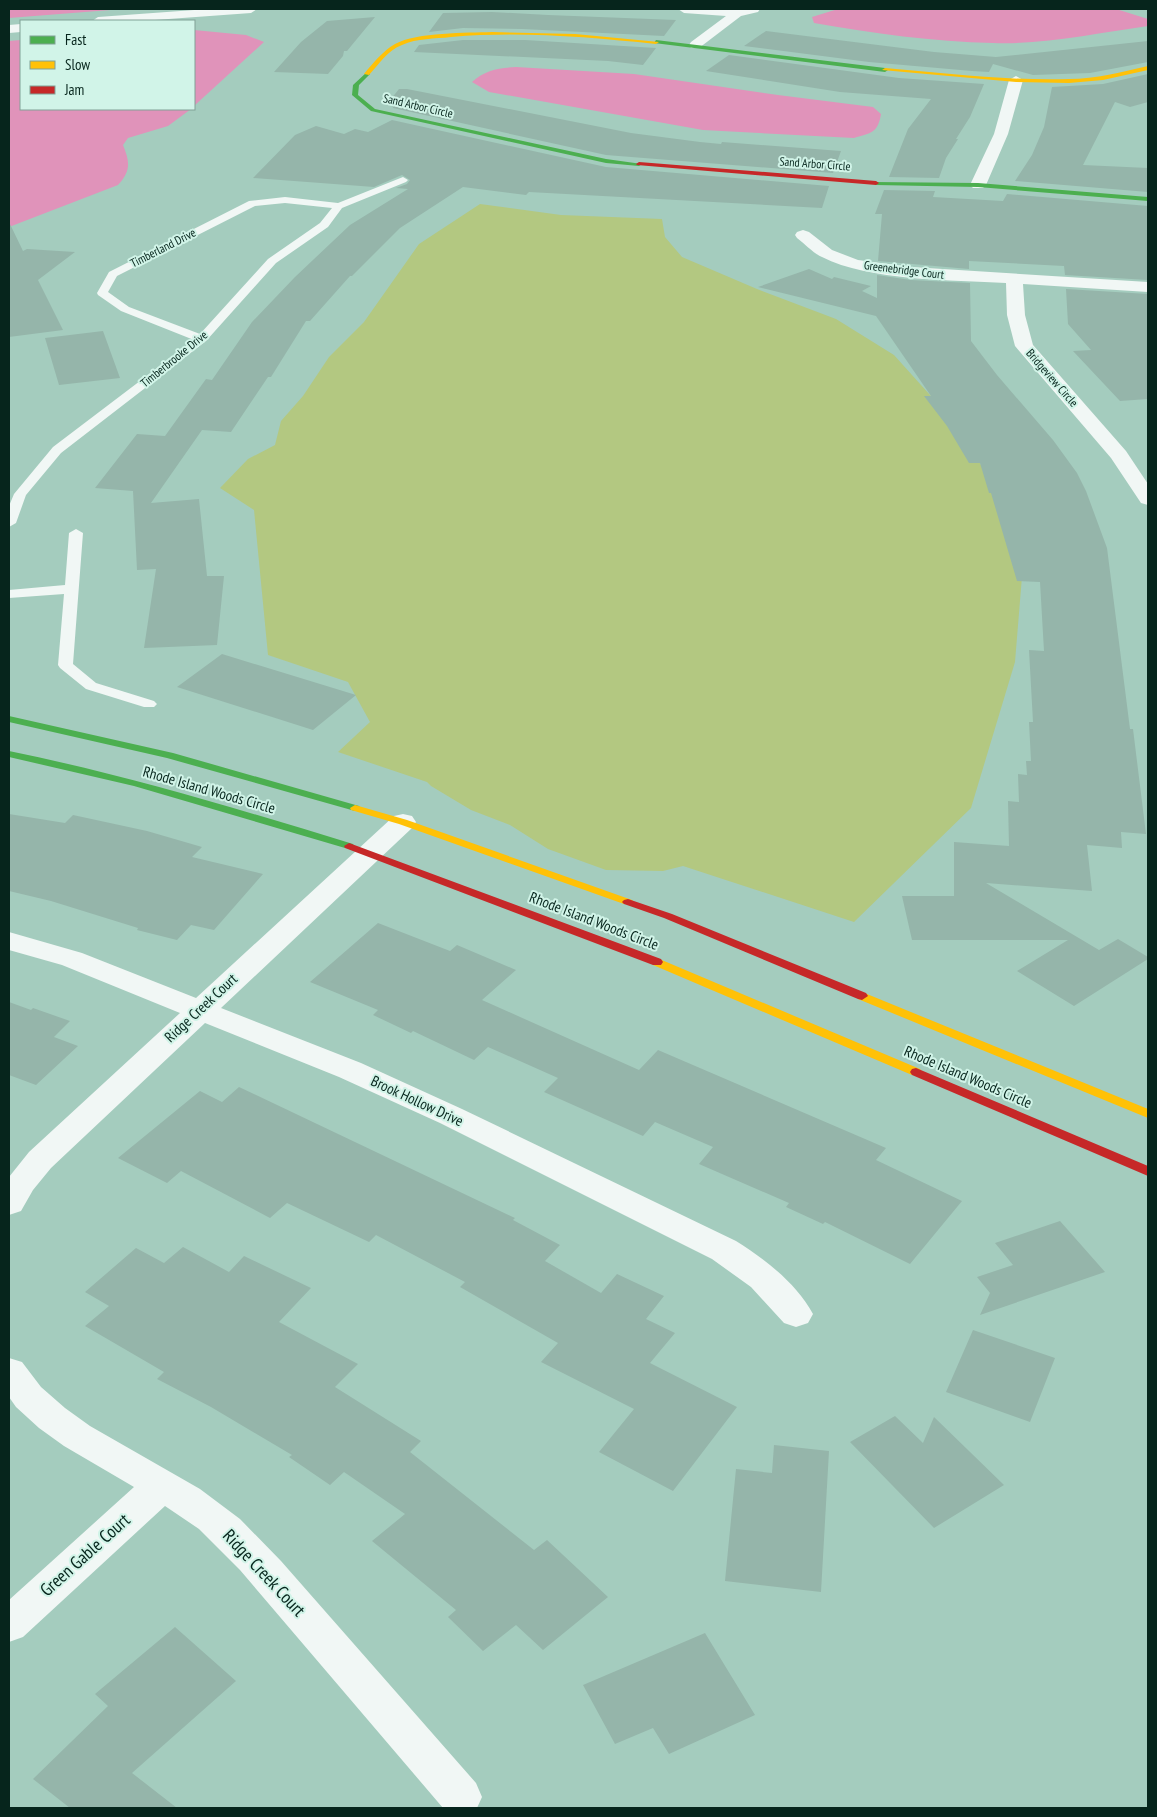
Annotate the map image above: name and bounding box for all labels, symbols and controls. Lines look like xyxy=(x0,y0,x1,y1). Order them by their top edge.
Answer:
legend xyxy=(20,20,195,110)
text: Fast xyxy=(65,30,86,49)
text: Slow xyxy=(65,55,90,74)
text: Jam xyxy=(64,80,84,99)
street label: Sand Arbor Circle xyxy=(382,90,455,121)
street label: Sand Arbor Circle xyxy=(779,154,851,173)
street label: Timberland Drive xyxy=(127,225,198,270)
street label: Greenebridge Court xyxy=(863,257,946,282)
street label: Timberbrooke Drive xyxy=(137,327,210,390)
street label: Bridgeview Circle xyxy=(1023,346,1082,410)
street label: Rhode Island Woods Circle xyxy=(141,762,277,817)
street label: Rhode Island Woods Circle xyxy=(527,887,661,954)
street label: Ridge Creek Court xyxy=(160,969,241,1046)
street label: Rhode Island Woods Circle xyxy=(902,1041,1035,1112)
street label: Brook Hollow Drive xyxy=(368,1071,466,1130)
street label: Green Gable Court xyxy=(35,1508,134,1601)
street label: Ridge Creek Court xyxy=(218,1524,311,1621)

